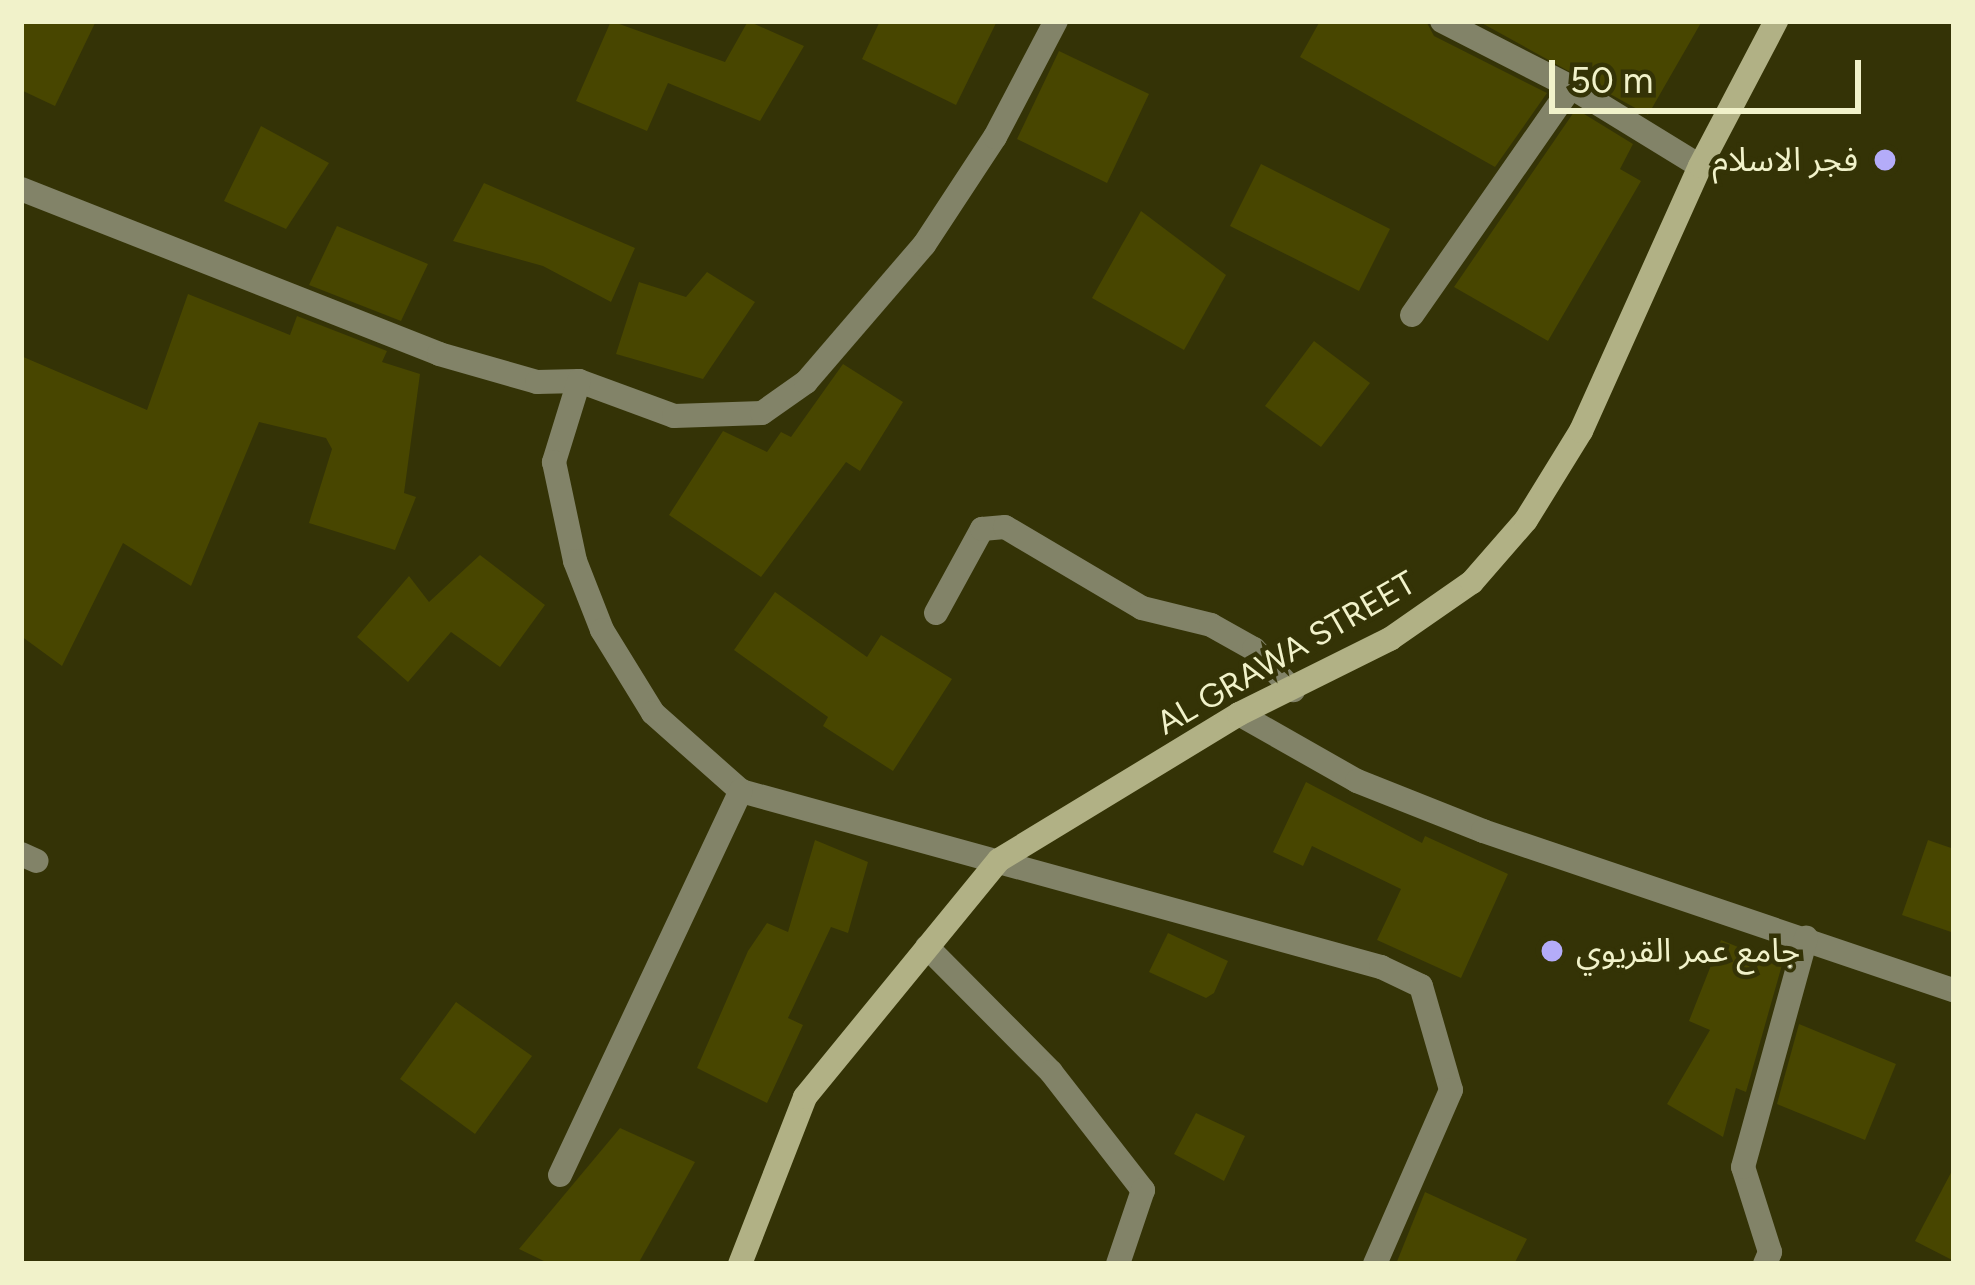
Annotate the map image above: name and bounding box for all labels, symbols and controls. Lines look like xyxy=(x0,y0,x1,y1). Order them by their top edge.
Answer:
scale bar xyxy=(1555,36,1867,110)
text: 50 m xyxy=(1570,59,1653,102)
place label: فجر الاسلام xyxy=(1712,140,1858,180)
marker: فجر الاسلام xyxy=(1869,144,1901,176)
street label: AL GRAWA STREET xyxy=(1150,563,1422,743)
place label: جامع عمر القريوي xyxy=(1576,931,1800,971)
marker: جامع عمر القريوي xyxy=(1539,938,1565,964)

